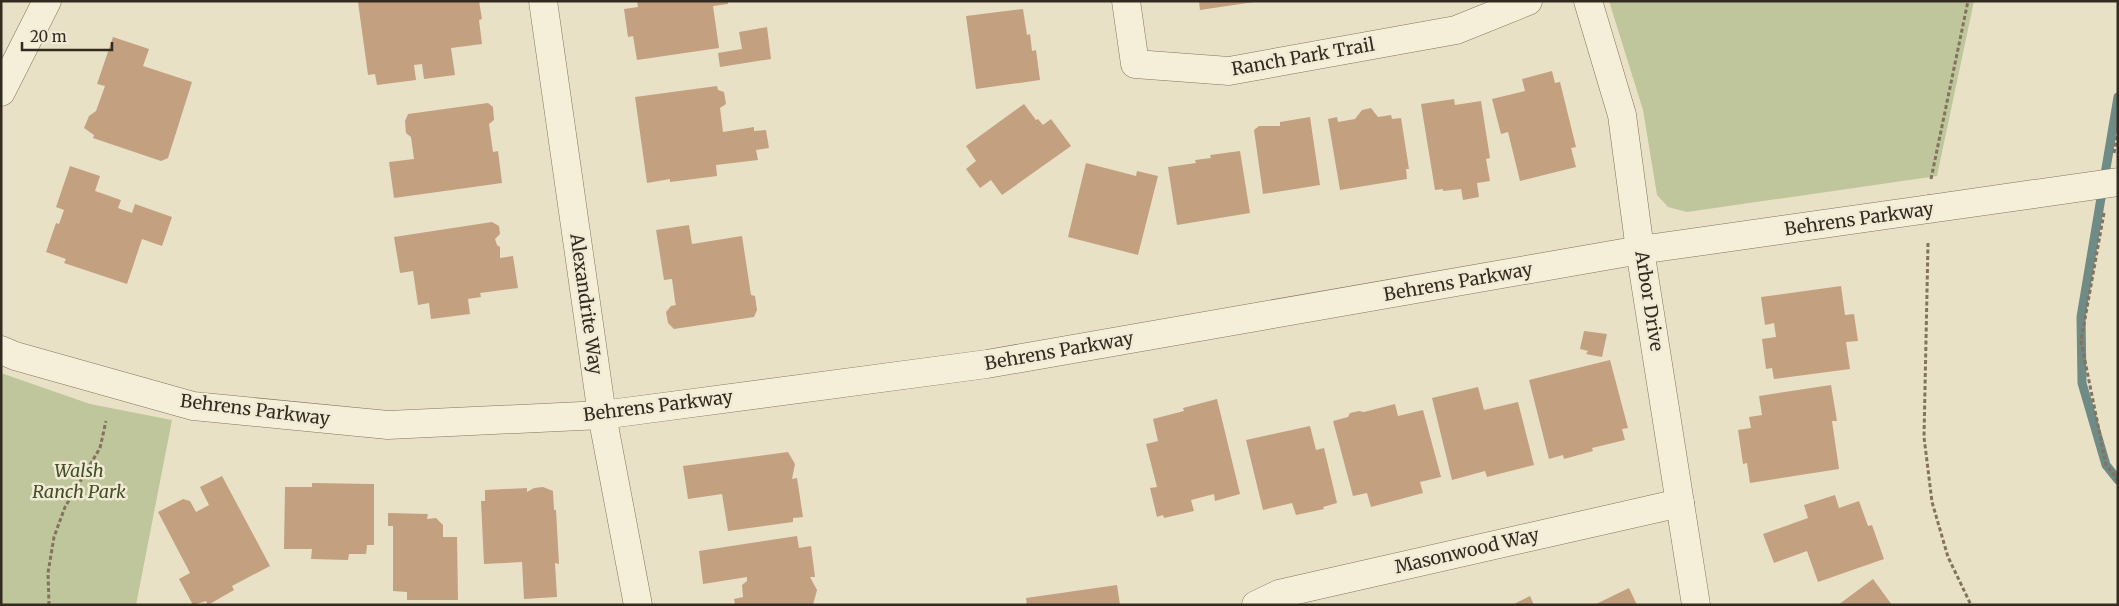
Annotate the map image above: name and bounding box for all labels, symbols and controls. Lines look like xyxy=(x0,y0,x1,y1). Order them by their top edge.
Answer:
scale bar xyxy=(22,20,112,52)
text: 20 m xyxy=(30,27,67,46)
street label: Ranch Park Trail xyxy=(1230,33,1377,80)
street label: Behrens Parkway xyxy=(1783,197,1936,240)
street label: Alexandrite Way xyxy=(565,231,608,376)
street label: Arbor Drive xyxy=(1630,248,1669,353)
street label: Behrens Parkway xyxy=(1382,257,1535,306)
street label: Behrens Parkway xyxy=(983,326,1136,375)
street label: Behrens Parkway xyxy=(582,385,735,426)
street label: Behrens Parkway xyxy=(179,389,332,430)
park label: Walsh Ranch Park xyxy=(32,459,126,503)
street label: Masonwood Way xyxy=(1392,523,1542,578)

